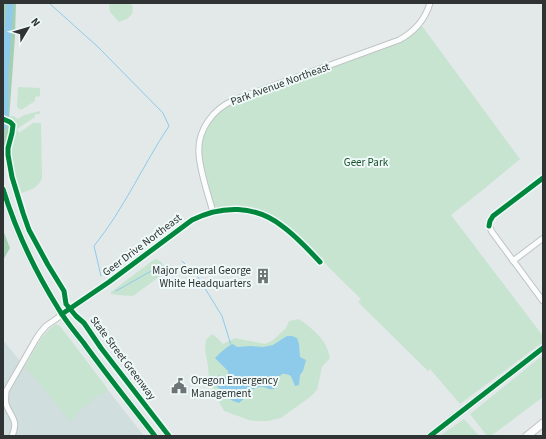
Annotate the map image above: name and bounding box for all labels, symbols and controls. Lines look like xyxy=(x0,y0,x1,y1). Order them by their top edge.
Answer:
north arrow xyxy=(8,8,48,48)
text: N xyxy=(27,15,44,30)
street label: Park Avenue Northeast xyxy=(228,59,332,109)
park label: Geer Park xyxy=(344,155,389,170)
street label: Geer Drive Northeast xyxy=(99,210,185,280)
place label: Major General George White Headquarters xyxy=(152,263,252,291)
building icon: Major General George White Headquarters xyxy=(254,267,272,285)
street label: State Street Greenway xyxy=(87,313,159,403)
place label: Oregon Emergency Management xyxy=(191,373,278,401)
public building icon: Oregon Emergency Management xyxy=(170,377,188,395)

